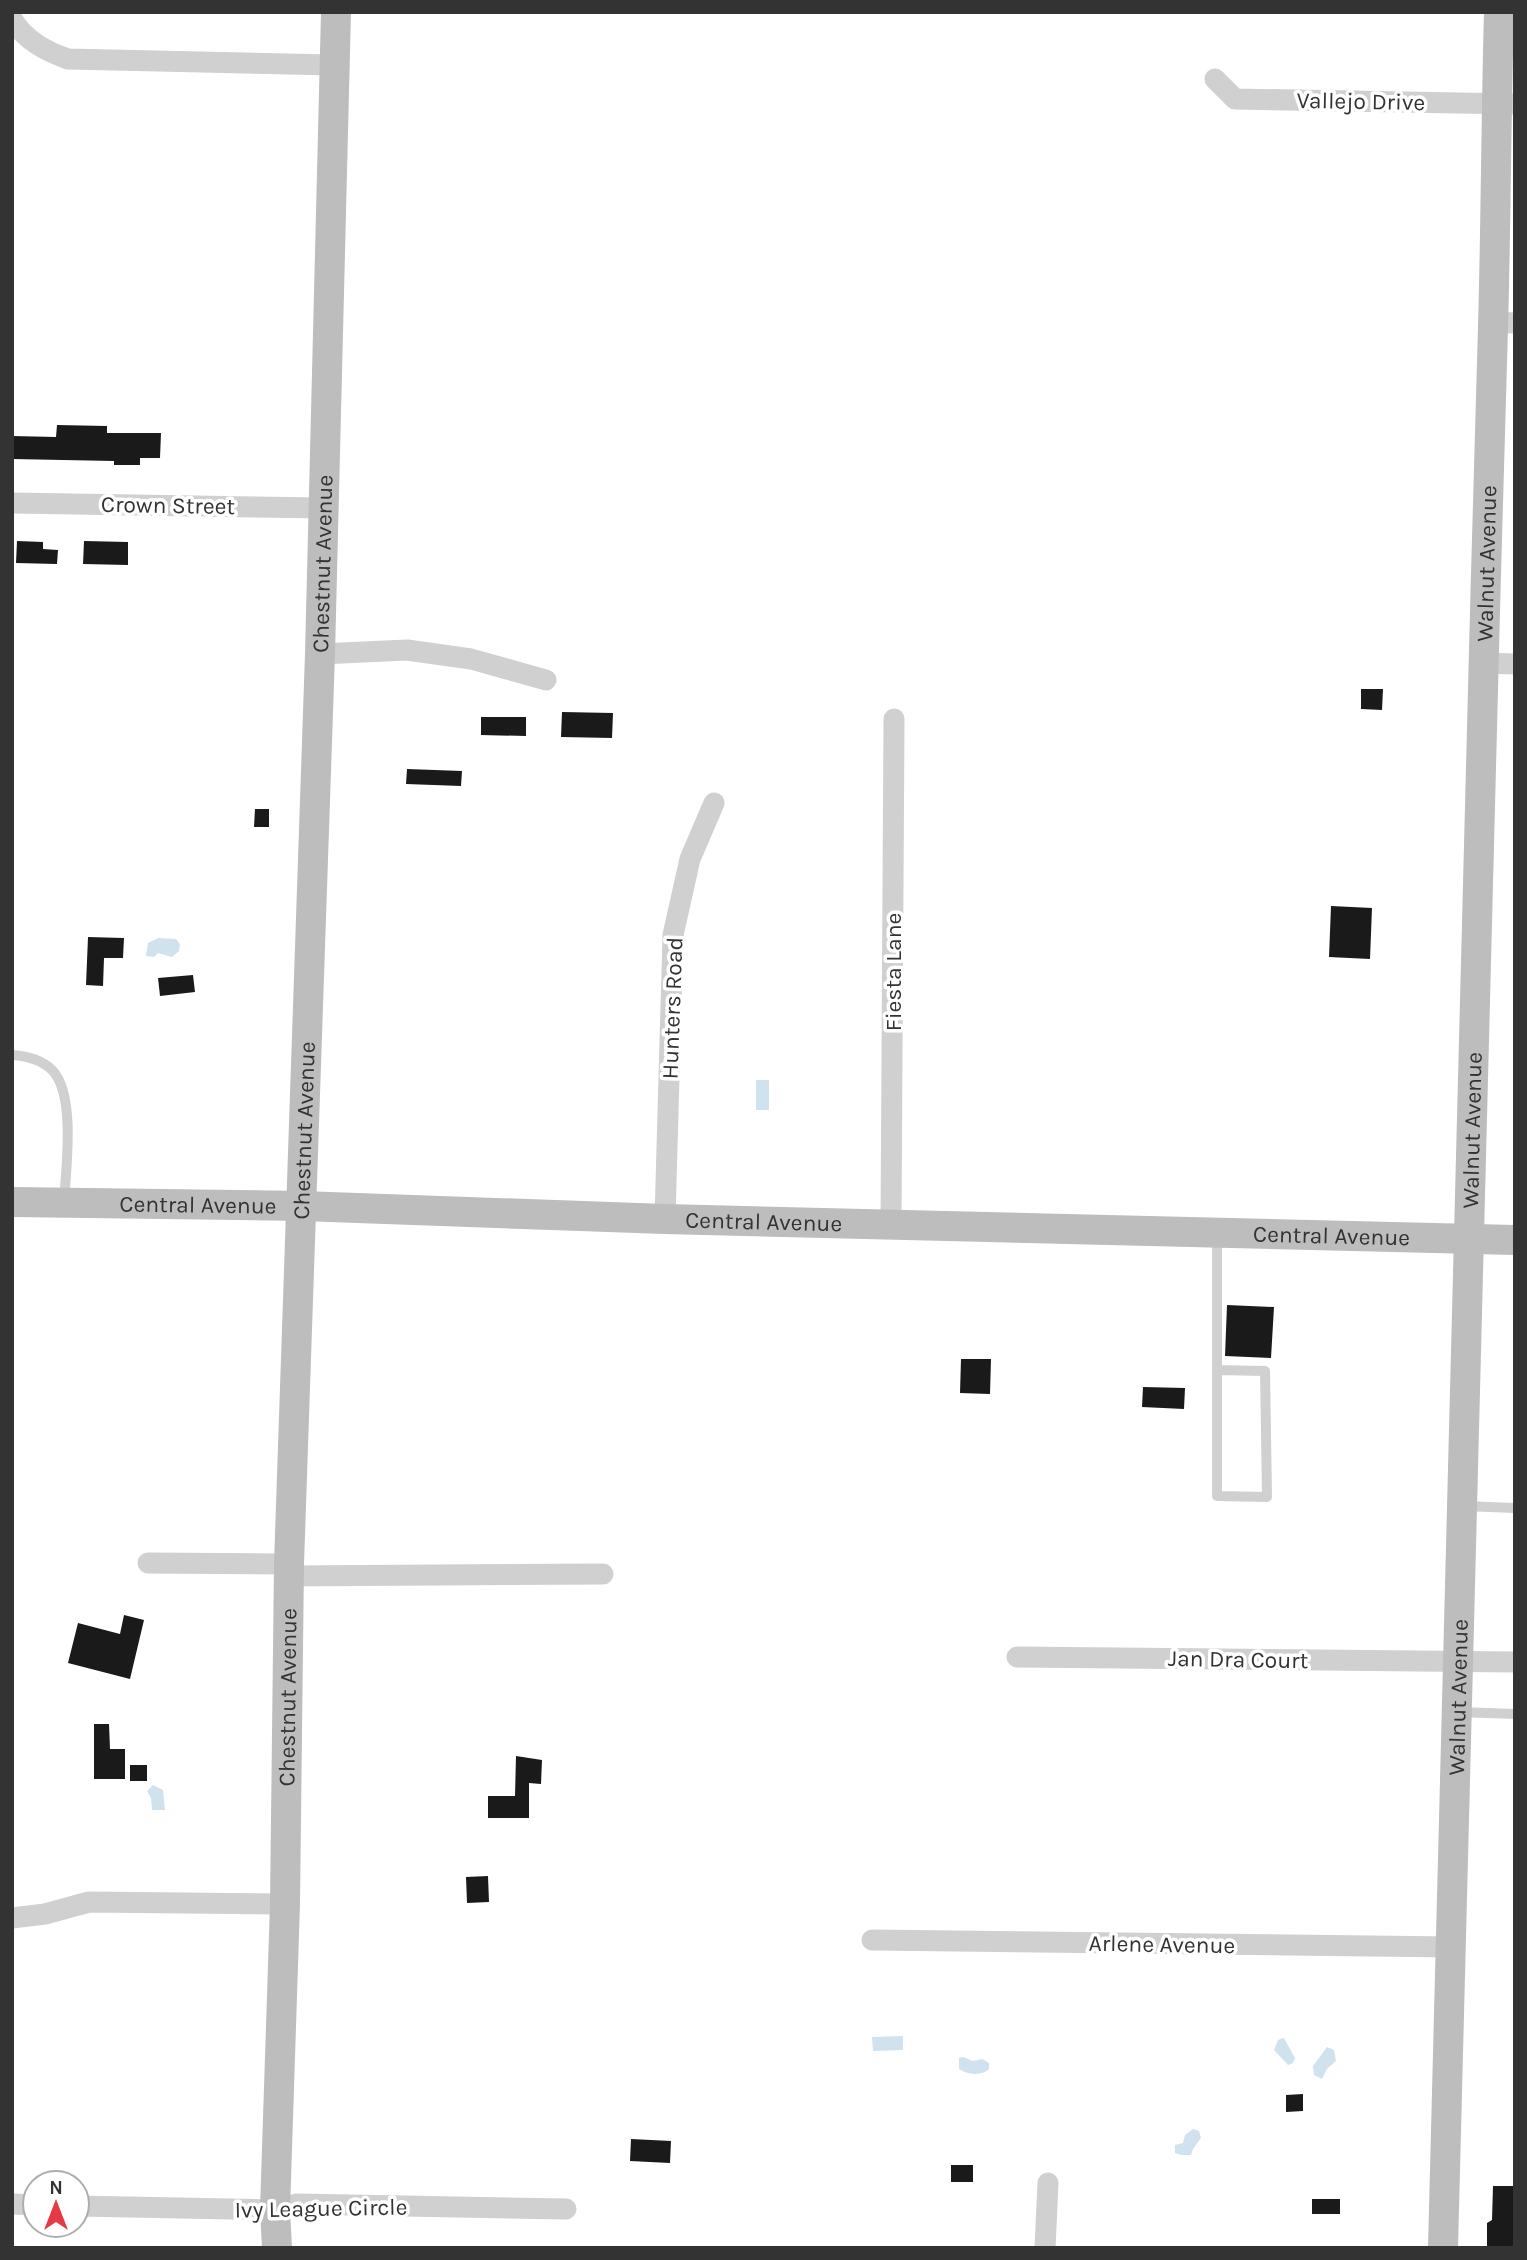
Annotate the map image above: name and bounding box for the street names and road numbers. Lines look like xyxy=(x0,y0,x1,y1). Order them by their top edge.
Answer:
street label: Vallejo Drive xyxy=(1297,87,1425,116)
street label: Chestnut Avenue xyxy=(307,474,338,653)
street label: Walnut Avenue xyxy=(1471,485,1502,642)
street label: Crown Street xyxy=(101,491,236,520)
street label: Fiesta Lane xyxy=(880,913,907,1031)
street label: Hunters Road xyxy=(657,936,688,1080)
street label: Chestnut Avenue xyxy=(288,1041,321,1220)
street label: Walnut Avenue xyxy=(1457,1052,1488,1209)
street label: Central Avenue xyxy=(119,1190,277,1220)
street label: Central Avenue xyxy=(685,1207,843,1237)
street label: Central Avenue xyxy=(1253,1221,1410,1251)
street label: Chestnut Avenue xyxy=(273,1608,302,1787)
street label: Walnut Avenue xyxy=(1443,1619,1474,1776)
street label: Jan Dra Court xyxy=(1168,1645,1309,1674)
street label: Arlene Avenue xyxy=(1088,1930,1236,1959)
street label: Ivy League Circle xyxy=(234,2193,408,2224)

